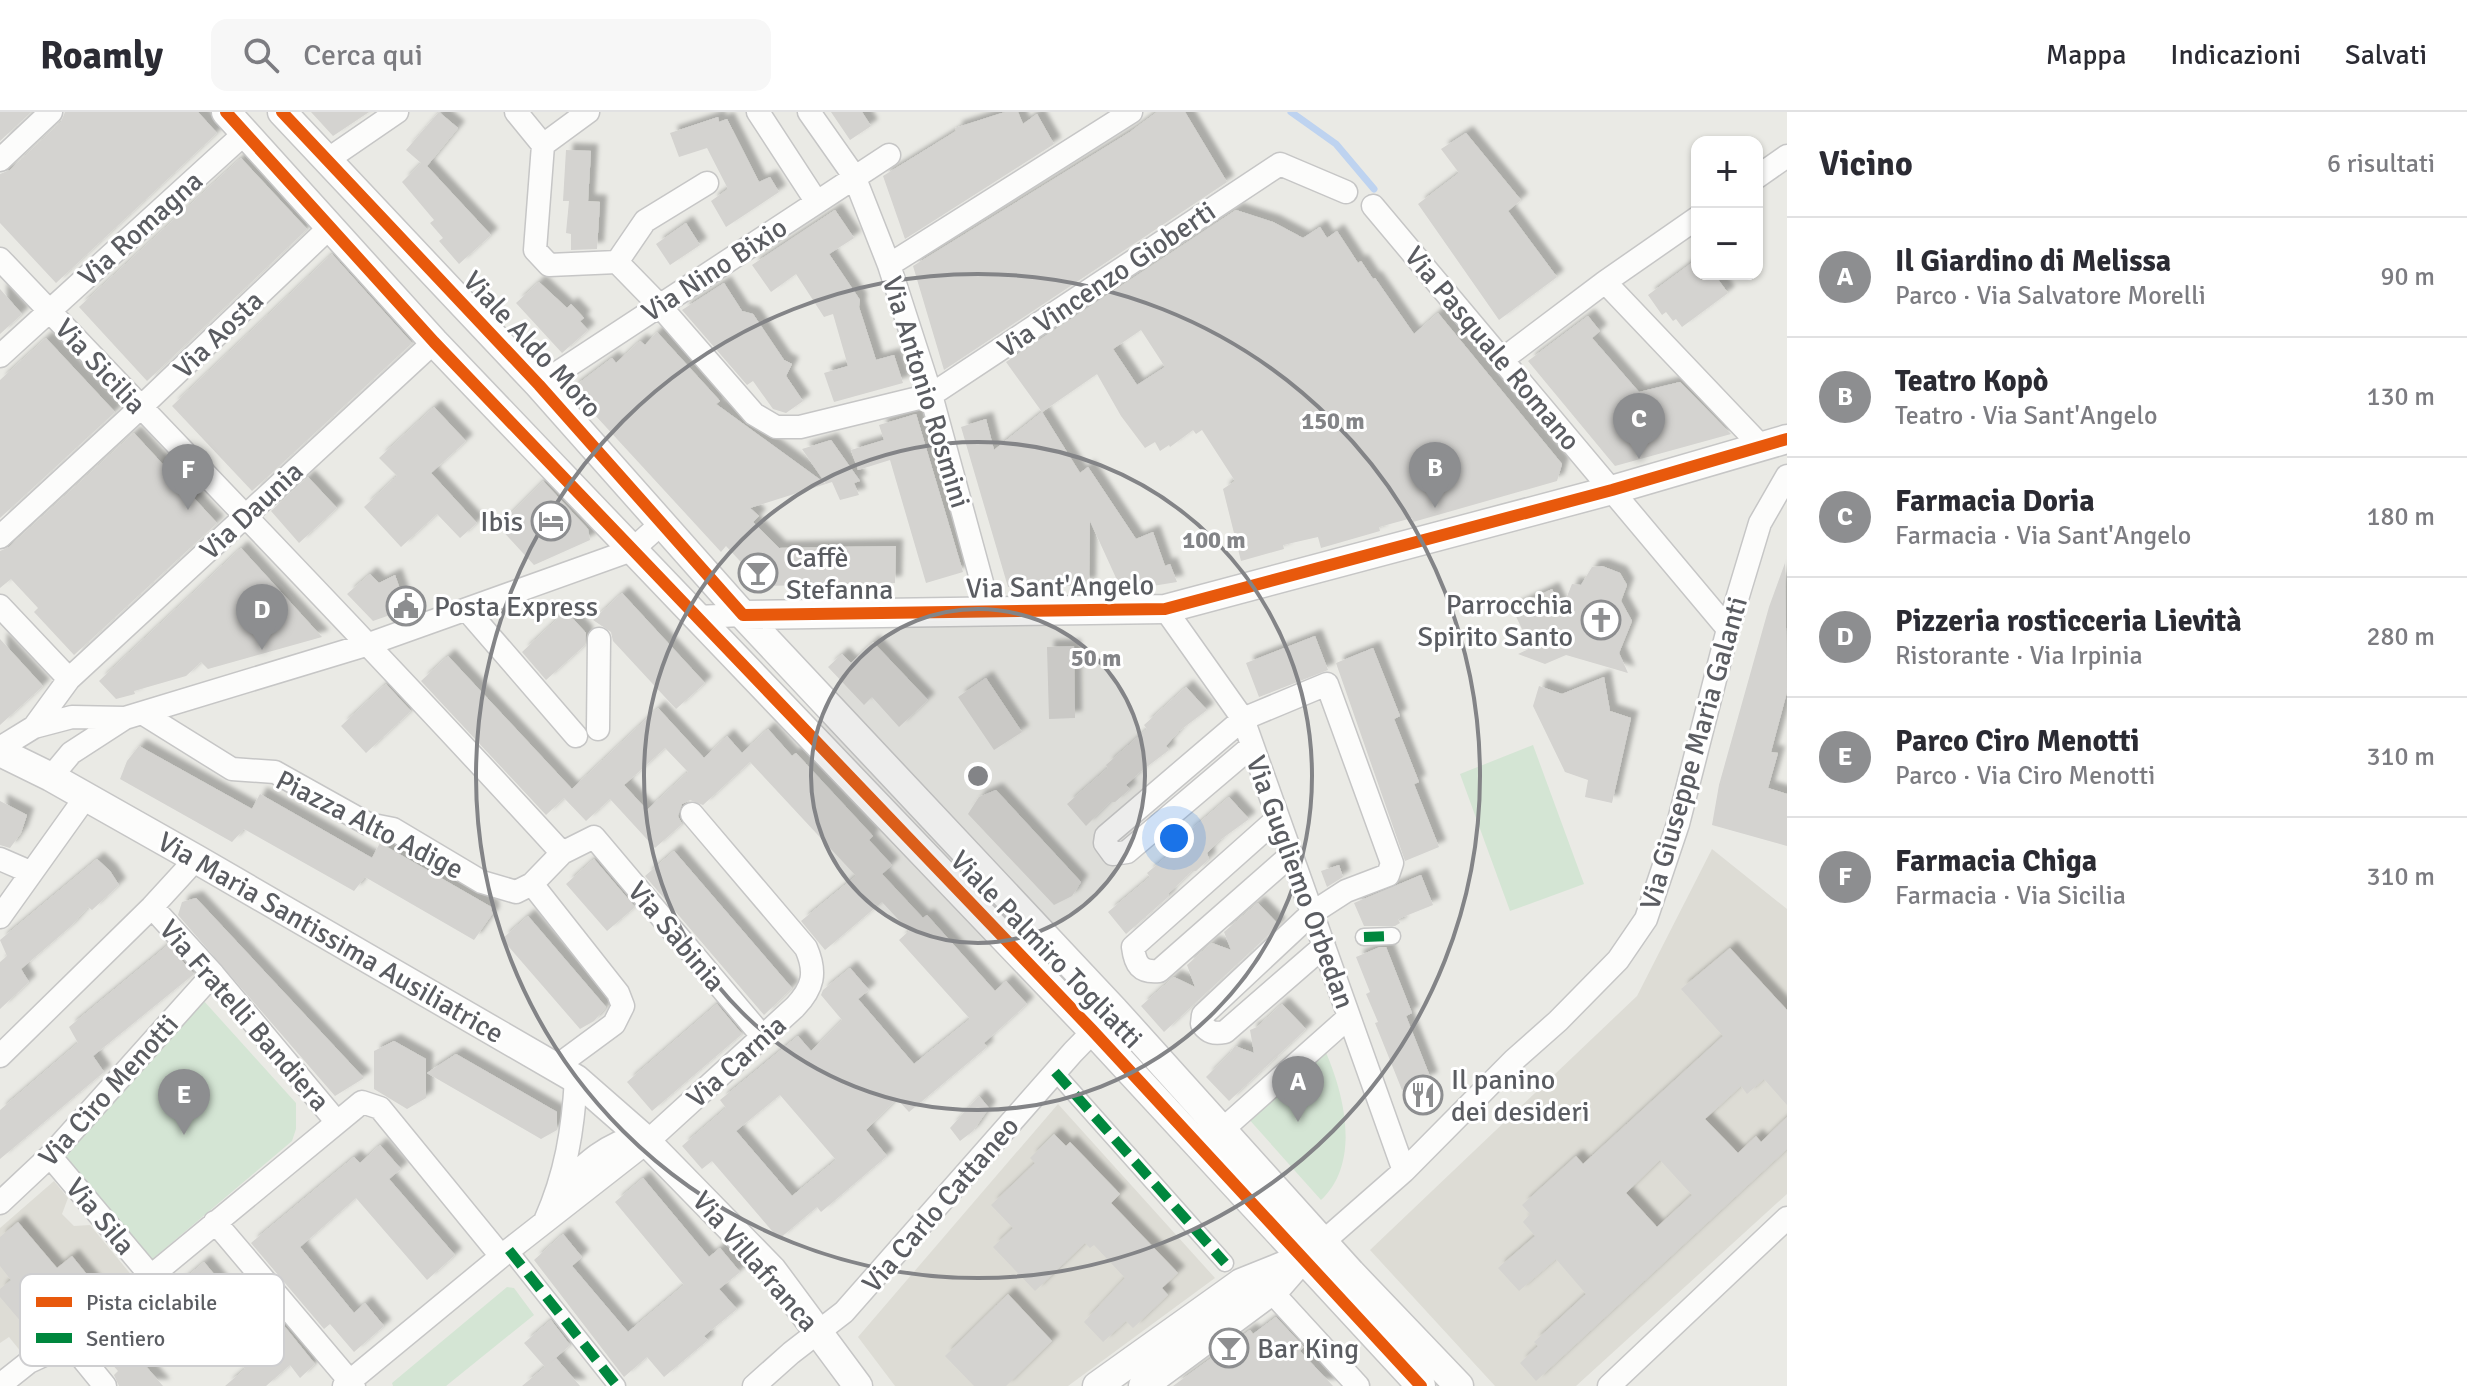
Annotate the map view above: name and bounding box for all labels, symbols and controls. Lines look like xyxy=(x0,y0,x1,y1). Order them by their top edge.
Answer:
search box xyxy=(211,19,771,91)
text: Roamly xyxy=(40,32,163,79)
icon: search xyxy=(239,33,283,77)
text: Cerca qui xyxy=(303,37,423,74)
text: Mappa xyxy=(2046,38,2126,72)
text: Indicazioni xyxy=(2170,38,2301,72)
text: Salvati xyxy=(2345,38,2427,72)
map controls xyxy=(1691,136,1763,280)
button: + xyxy=(1691,136,1763,208)
text: Vicino xyxy=(1819,143,1913,185)
text: 6 risultati xyxy=(2327,148,2435,180)
street label: Via Romagna xyxy=(71,164,210,293)
street label: Via Vincenzo Gioberti xyxy=(991,194,1222,365)
button: − xyxy=(1691,208,1763,280)
street label: Via Nino Bixio xyxy=(636,210,793,329)
street label: Via Pasquale Romano xyxy=(1397,240,1587,457)
text: Il Giardino di Melissa xyxy=(1895,243,2171,280)
text: A xyxy=(1837,261,1853,293)
text: 90 m xyxy=(2380,261,2435,293)
street label: Viale Aldo Moro xyxy=(456,264,609,425)
street label: Via Antonio Rosmini xyxy=(875,272,977,512)
text: Parco · Via Salvatore Morelli xyxy=(1895,280,2206,312)
street label: Via Aosta xyxy=(167,284,271,386)
street label: Via Sicilia xyxy=(48,312,153,421)
text: Teatro Kopò xyxy=(1895,363,2048,400)
text: B xyxy=(1837,381,1853,413)
text: 130 m xyxy=(2366,381,2435,413)
pin: C xyxy=(1613,393,1665,459)
text: Teatro · Via Sant'Angelo xyxy=(1895,400,2157,432)
text: 150 m xyxy=(1301,406,1365,436)
pin: B xyxy=(1409,442,1461,508)
pin: F xyxy=(162,444,214,510)
street label: Via Daunia xyxy=(193,454,310,567)
text: Farmacia Doria xyxy=(1895,483,2095,520)
hotel icon: Ibis xyxy=(530,500,572,542)
text: C xyxy=(1837,501,1853,533)
text: 180 m xyxy=(2366,501,2435,533)
place label: Ibis xyxy=(480,505,523,539)
text: Farmacia · Via Sant'Angelo xyxy=(1895,520,2191,552)
text: 100 m xyxy=(1182,525,1246,555)
place label: Caffè Stefanna xyxy=(786,541,893,607)
bar icon: Caffè Stefanna xyxy=(737,552,779,594)
street label: Via Sant'Angelo xyxy=(966,568,1154,606)
pin: D xyxy=(236,584,288,650)
public building icon: Posta Express xyxy=(385,585,427,627)
place label: Parrocchia Spirito Santo xyxy=(1417,588,1573,654)
place label: Posta Express xyxy=(434,590,598,624)
street label: Via Giuseppe Maria Galanti xyxy=(1633,593,1755,914)
church icon: Parrocchia Spirito Santo xyxy=(1580,599,1622,641)
text: Pizzeria rosticceria Lievità xyxy=(1895,603,2242,640)
text: D xyxy=(1836,621,1854,653)
text: 280 m xyxy=(2366,621,2435,653)
text: Ristorante · Via Irpinia xyxy=(1895,640,2143,672)
text: 50 m xyxy=(1071,643,1121,673)
text: Parco Ciro Menotti xyxy=(1895,723,2140,760)
text: E xyxy=(1838,741,1852,773)
text: 310 m xyxy=(2366,741,2435,773)
street label: Via Gugliemo Orbedan xyxy=(1238,751,1362,1013)
text: Parco · Via Ciro Menotti xyxy=(1895,760,2155,792)
centre of rings xyxy=(964,762,992,790)
street label: Piazza Alto Adige xyxy=(270,763,469,887)
your location xyxy=(1154,818,1194,858)
street label: Via Maria Santissima Ausiliatrice xyxy=(151,825,510,1051)
text: Farmacia Chiga xyxy=(1895,843,2097,880)
street label: Viale Palmiro Togliatti xyxy=(943,844,1149,1056)
text: F xyxy=(1838,861,1852,893)
text: 310 m xyxy=(2366,861,2435,893)
street label: Via Sabinia xyxy=(620,875,732,999)
text: Farmacia · Via Sicilia xyxy=(1895,880,2126,912)
street label: Via Fratelli Bandiera xyxy=(152,913,337,1118)
street label: Via Ciro Menotti xyxy=(32,1008,186,1174)
street label: Via Carnia xyxy=(680,1008,793,1115)
pin: A xyxy=(1272,1056,1324,1122)
place label: Il panino dei desideri xyxy=(1451,1063,1590,1129)
pin: E xyxy=(158,1069,210,1135)
restaurant icon: Il panino dei desideri xyxy=(1402,1074,1444,1116)
street label: Via Carlo Cattaneo xyxy=(855,1110,1026,1300)
street label: Via Sila xyxy=(58,1171,142,1262)
street label: Via Villafranca xyxy=(685,1184,825,1339)
legend xyxy=(20,1274,284,1366)
text: Pista ciclabile xyxy=(86,1289,217,1316)
text: Sentiero xyxy=(86,1325,165,1352)
bar icon: Bar King xyxy=(1208,1327,1250,1369)
place label: Bar King xyxy=(1257,1332,1359,1366)

